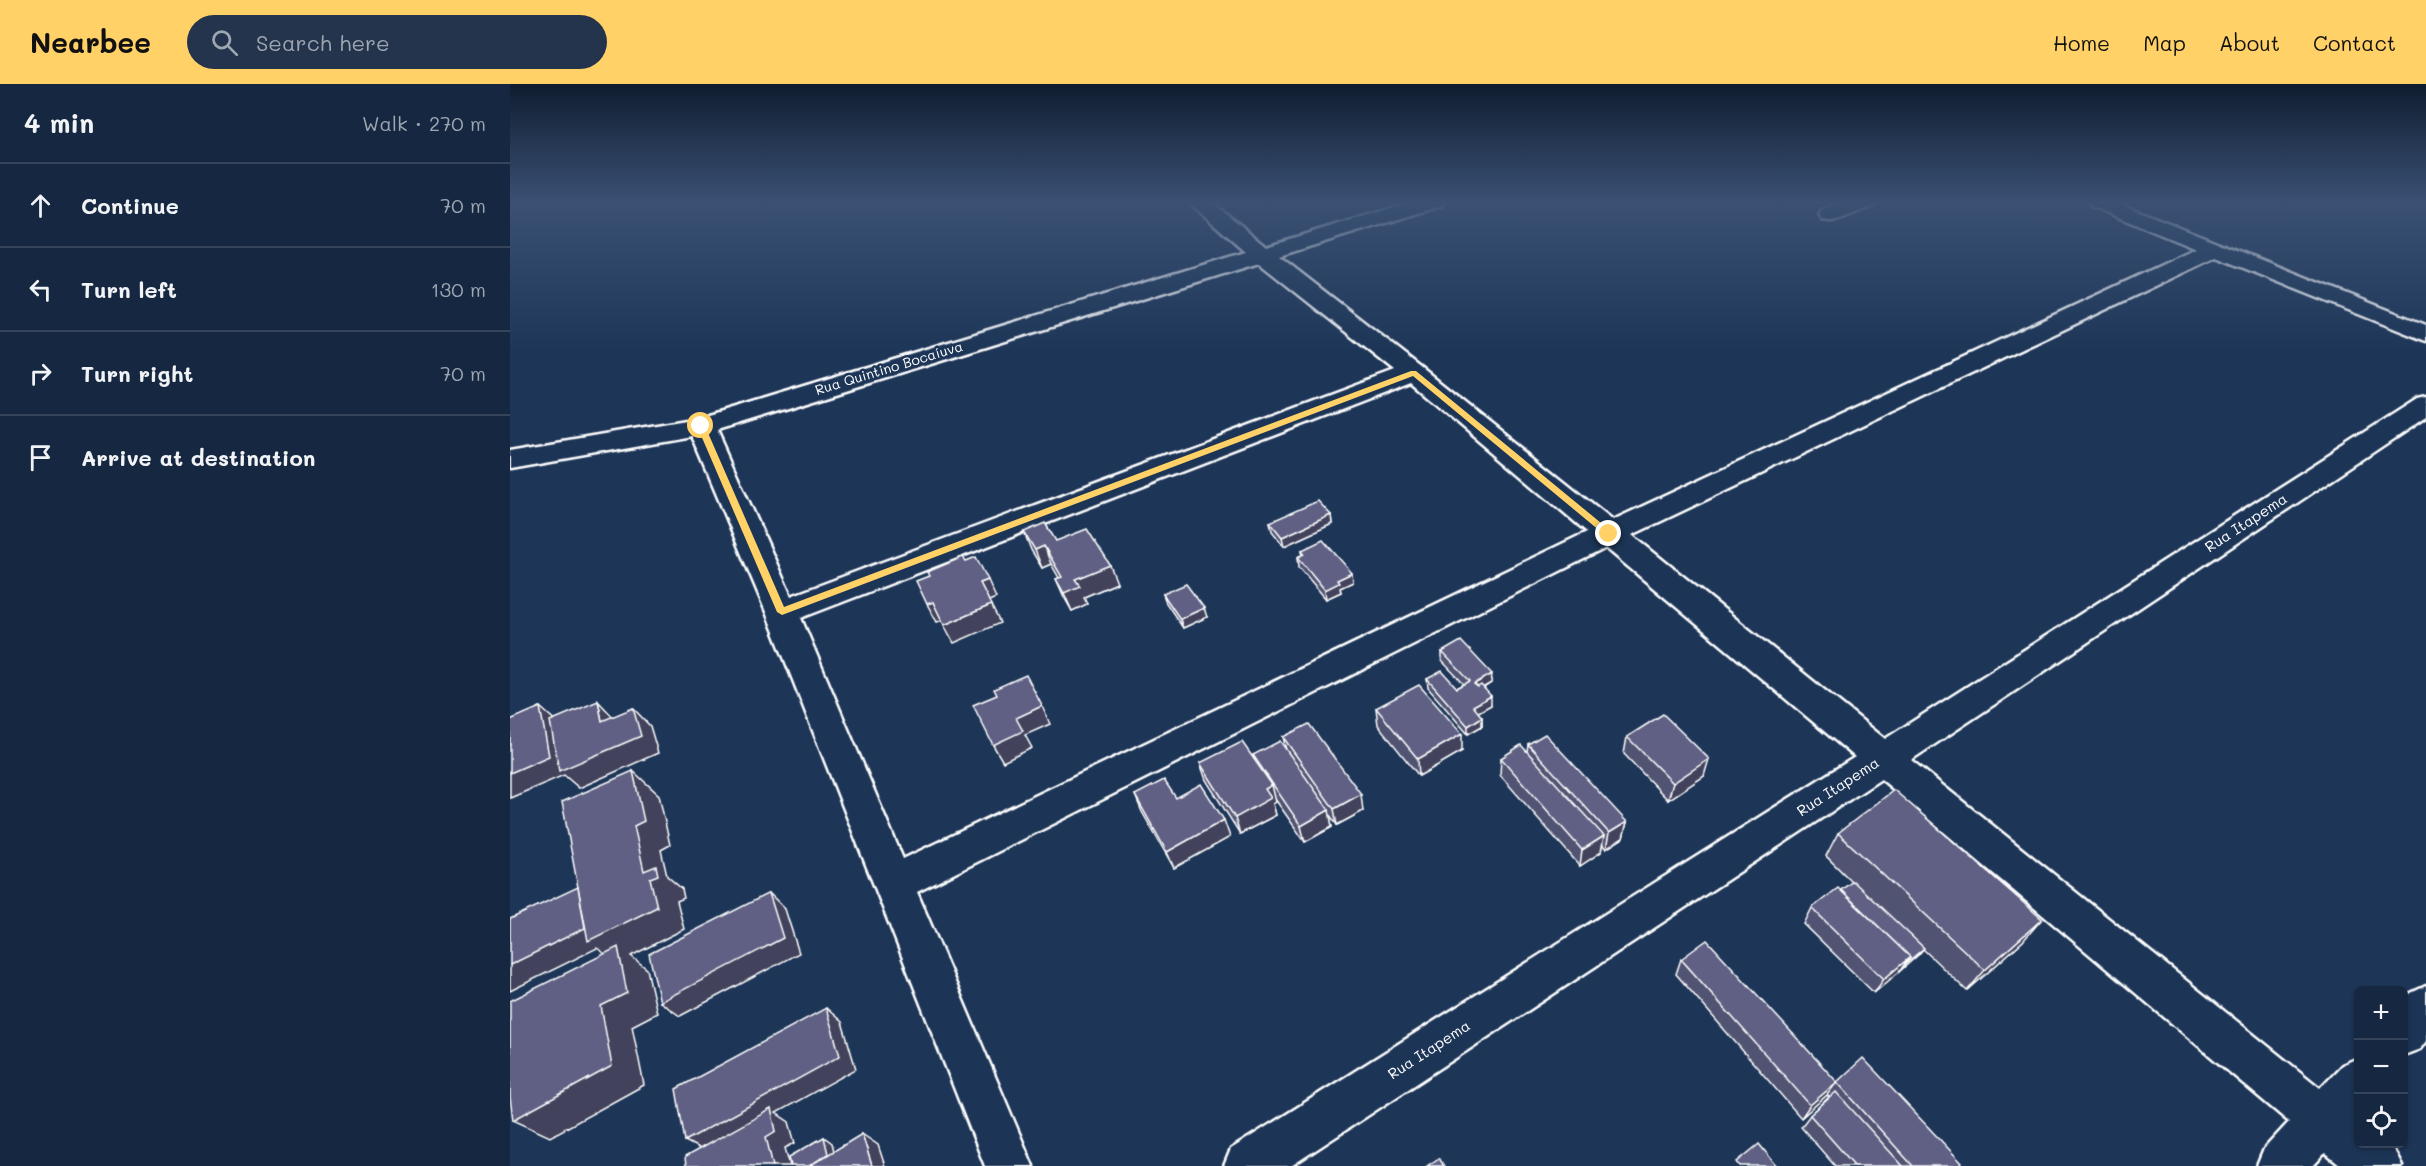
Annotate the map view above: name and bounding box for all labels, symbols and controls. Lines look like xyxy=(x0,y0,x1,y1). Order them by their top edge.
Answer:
search box xyxy=(187,15,607,69)
text: Nearbee xyxy=(30,24,151,60)
icon: search xyxy=(208,26,241,59)
text: Search here xyxy=(256,28,390,57)
text: Home xyxy=(2053,29,2110,56)
text: Map xyxy=(2143,29,2186,56)
text: About xyxy=(2219,29,2280,56)
text: Contact xyxy=(2313,29,2396,56)
text: 4 min xyxy=(24,106,94,140)
text: Walk · 270 m xyxy=(362,110,486,136)
icon: ahead xyxy=(24,189,57,222)
text: Continue xyxy=(81,191,179,220)
text: 70 m xyxy=(440,192,486,218)
icon: left xyxy=(24,273,57,306)
text: Turn left xyxy=(81,275,177,304)
text: 130 m xyxy=(431,276,486,302)
street label: Rua Quintino Bocaíuva xyxy=(813,336,965,399)
icon: right xyxy=(24,357,57,390)
text: Turn right xyxy=(81,359,193,388)
text: 70 m xyxy=(440,360,486,386)
route start xyxy=(687,412,713,438)
icon: arrive xyxy=(24,441,57,474)
text: Arrive at destination xyxy=(81,443,316,472)
street label: Rua Itapema xyxy=(2200,488,2290,556)
route end xyxy=(1595,520,1621,546)
street label: Rua Itapema xyxy=(1792,752,1882,820)
map controls xyxy=(2354,986,2408,1148)
button: + xyxy=(2354,986,2408,1040)
street label: Rua Itapema xyxy=(1383,1015,1473,1083)
button: − xyxy=(2354,1040,2408,1094)
button: locate xyxy=(2354,1094,2408,1148)

